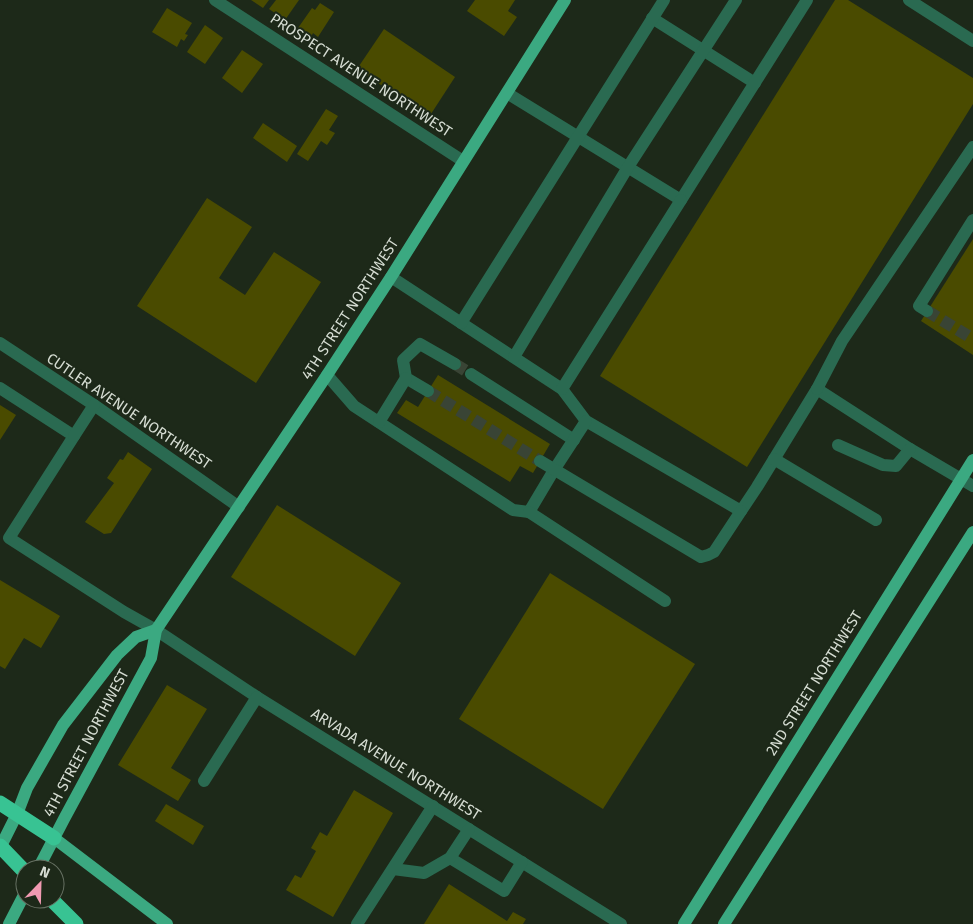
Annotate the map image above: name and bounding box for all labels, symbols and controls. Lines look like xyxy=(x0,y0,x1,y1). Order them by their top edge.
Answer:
street label: PROSPECT AVENUE NORTHWEST xyxy=(267,9,455,141)
street label: 4TH STREET NORTHWEST xyxy=(298,235,403,383)
street label: CUTLER AVENUE NORTHWEST xyxy=(43,349,215,473)
street label: 2ND STREET NORTHWEST xyxy=(762,607,866,759)
street label: 4TH STREET NORTHWEST xyxy=(39,666,133,820)
street label: ARVADA AVENUE NORTHWEST xyxy=(308,704,484,824)
north arrow xyxy=(15,859,65,909)
text: N xyxy=(37,863,52,882)

